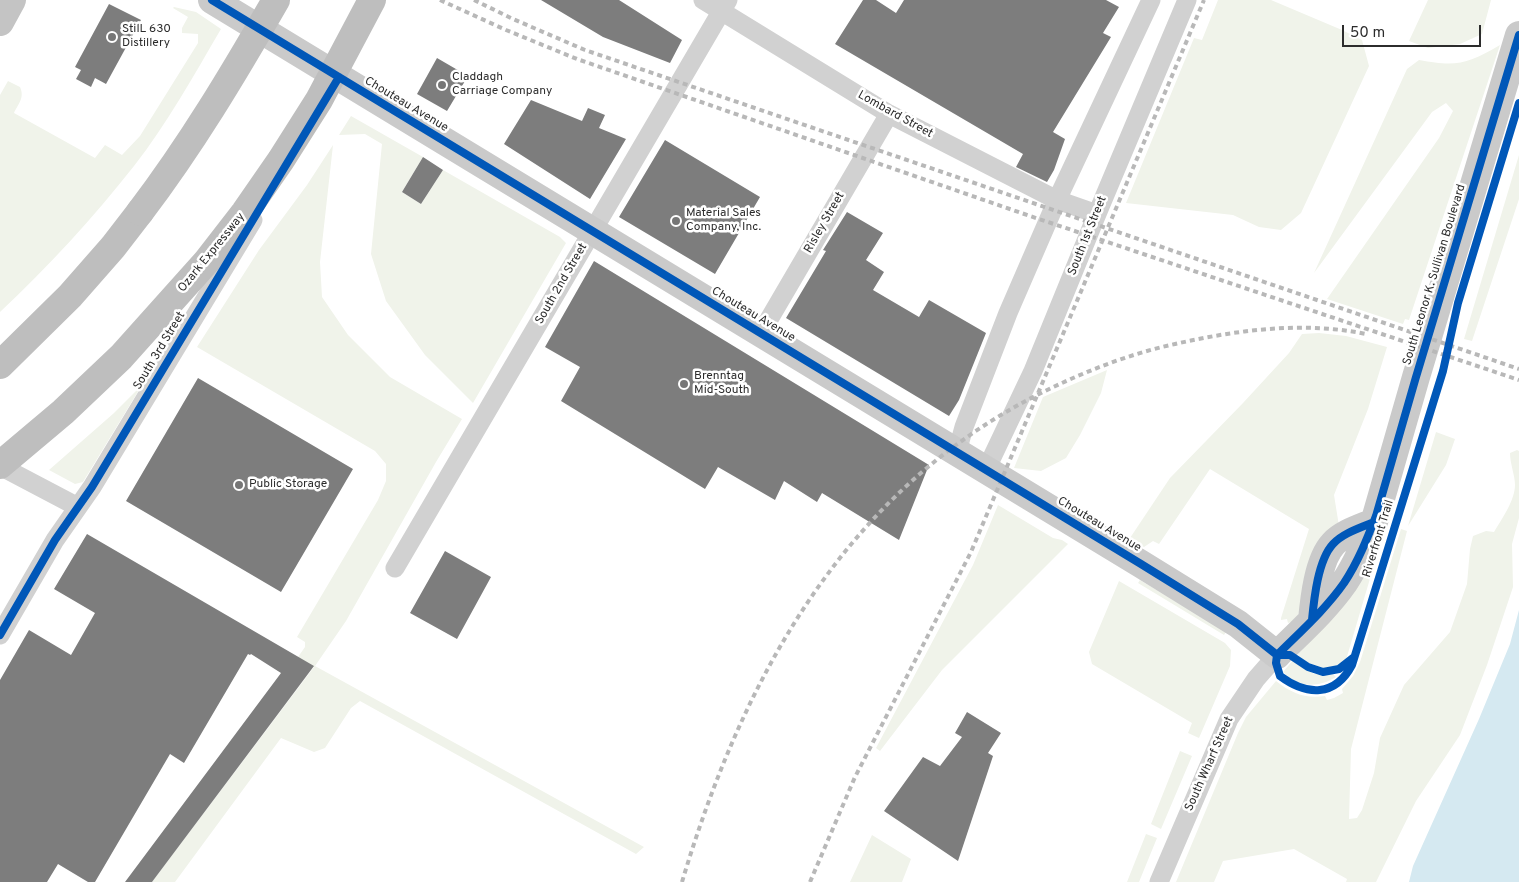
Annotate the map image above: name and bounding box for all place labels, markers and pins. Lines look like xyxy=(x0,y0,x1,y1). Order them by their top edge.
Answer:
place label: StilL 630 Distillery xyxy=(122,23,171,51)
marker: StilL 630 Distillery xyxy=(106,31,118,43)
place label: Claddagh Carriage Company xyxy=(452,71,552,99)
marker: Claddagh Carriage Company xyxy=(436,79,448,91)
place label: Material Sales Company, Inc. xyxy=(686,207,761,235)
marker: Material Sales Company, Inc. xyxy=(670,215,682,227)
place label: Brenntag Mid-South xyxy=(694,370,750,398)
marker: Brenntag Mid-South xyxy=(678,378,690,390)
place label: Public Storage xyxy=(249,478,327,492)
marker: Public Storage xyxy=(233,479,245,491)

